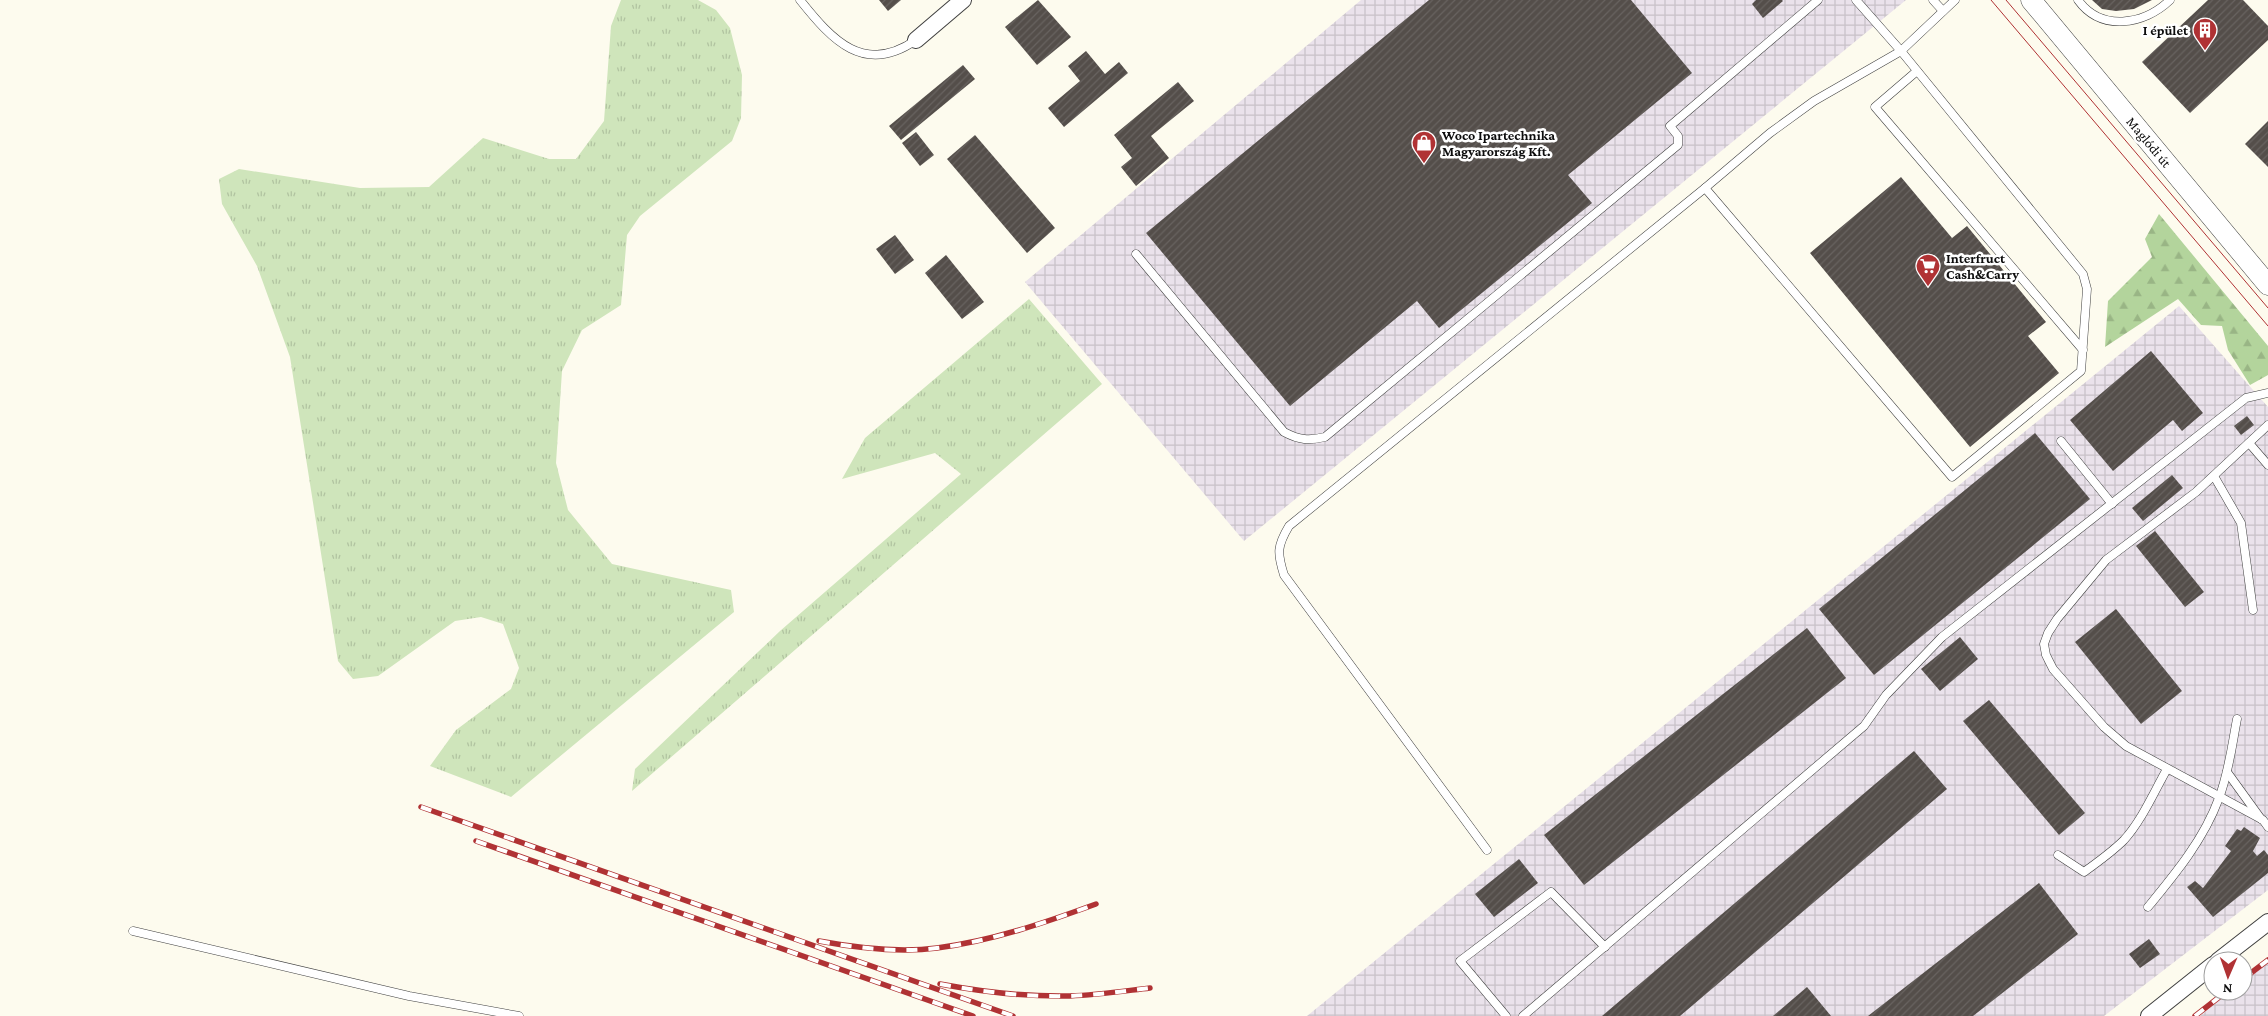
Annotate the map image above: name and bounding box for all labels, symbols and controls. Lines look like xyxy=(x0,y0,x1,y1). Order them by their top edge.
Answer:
building icon: I épület xyxy=(2192,17,2218,51)
place label: I épület xyxy=(2143,22,2189,38)
street label: Maglódi út xyxy=(2123,113,2175,171)
place label: Woco Ipartechnika Magyarország Kft. xyxy=(1441,127,1555,159)
shop icon: Woco Ipartechnika Magyarország Kft. xyxy=(1411,130,1437,164)
place label: Interfruct Cash&Carry xyxy=(1946,250,2019,282)
supermarket icon: Interfruct Cash&Carry xyxy=(1915,253,1941,287)
north arrow xyxy=(2203,951,2253,1001)
text: N xyxy=(2222,981,2233,997)

